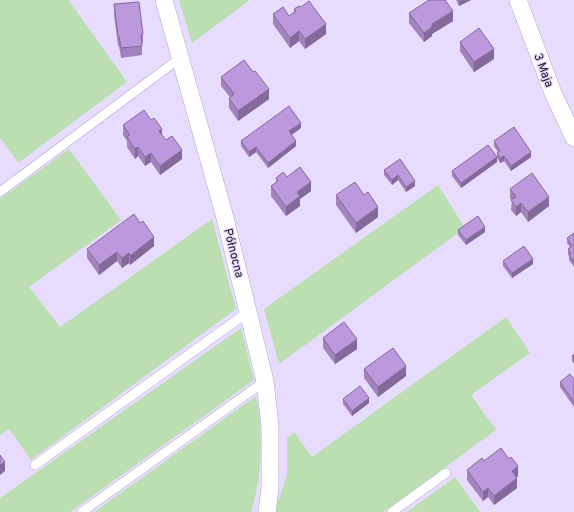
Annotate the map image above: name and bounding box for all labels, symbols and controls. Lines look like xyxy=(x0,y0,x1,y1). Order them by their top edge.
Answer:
street label: 3 Maja xyxy=(529,51,557,90)
street label: Północna xyxy=(219,227,247,280)

